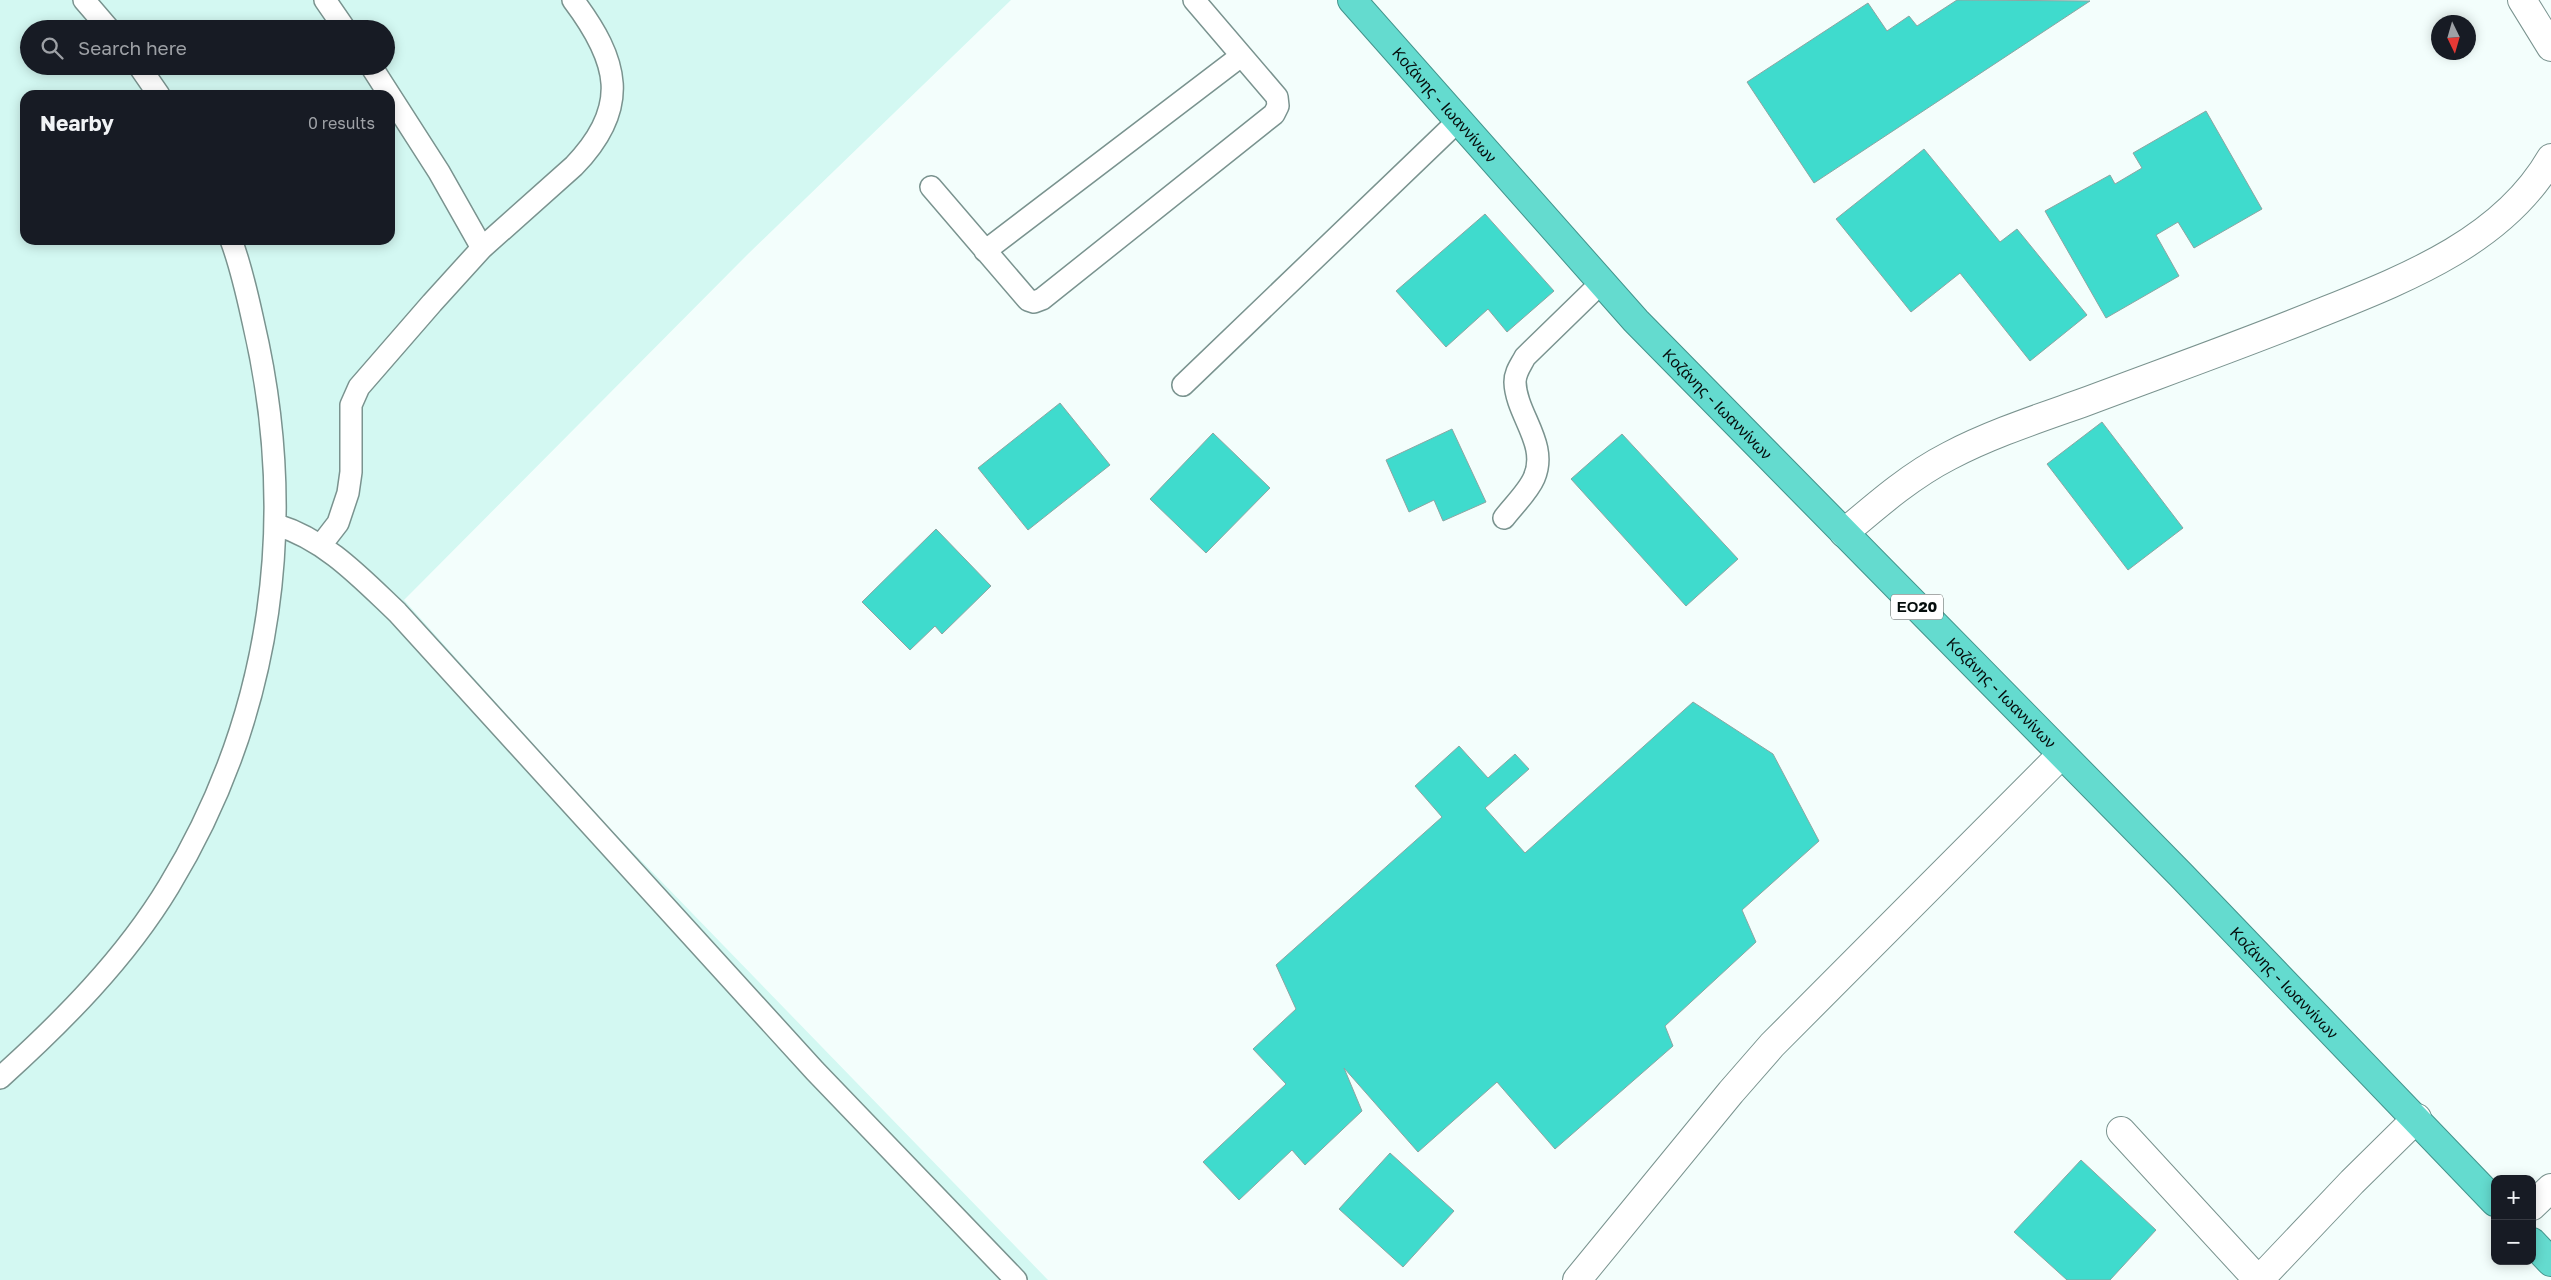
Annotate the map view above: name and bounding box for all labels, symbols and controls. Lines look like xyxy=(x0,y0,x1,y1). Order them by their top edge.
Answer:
north arrow xyxy=(2431,15,2476,60)
search box xyxy=(20,20,395,75)
icon: search xyxy=(38,34,66,62)
text: Search here xyxy=(78,36,187,59)
street label: Κοζάνης - Ιωαννίνων xyxy=(1388,43,1501,167)
text: Nearby xyxy=(40,110,114,136)
text: 0 results xyxy=(308,113,375,133)
street label: Κοζάνης - Ιωαννίνων xyxy=(1659,344,1777,464)
road number: ΕΟ20 xyxy=(1891,594,1943,620)
street label: Κοζάνης - Ιωαννίνων xyxy=(1943,633,2061,752)
street label: Κοζάνης - Ιωαννίνων xyxy=(2226,922,2343,1043)
map controls xyxy=(2491,1175,2536,1265)
button: + xyxy=(2491,1175,2536,1220)
button: − xyxy=(2491,1220,2536,1265)

